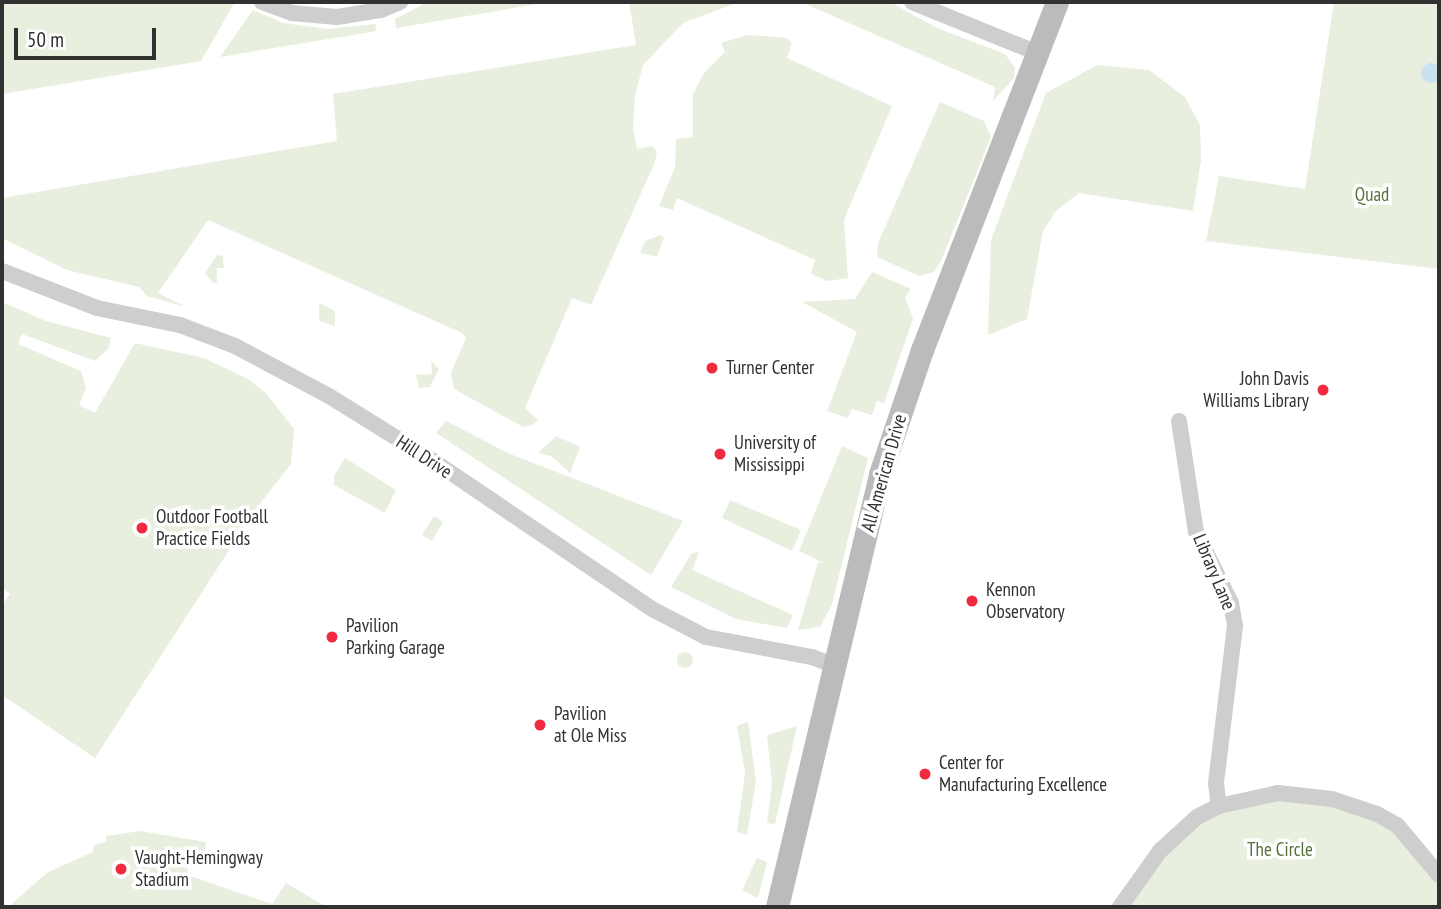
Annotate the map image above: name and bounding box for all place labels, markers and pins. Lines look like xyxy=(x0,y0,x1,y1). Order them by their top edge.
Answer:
place label: Turner Center xyxy=(726,357,814,379)
marker: Turner Center xyxy=(704,360,720,376)
place label: John Davis Williams Library xyxy=(1203,368,1309,412)
marker: John Davis Williams Library xyxy=(1315,382,1331,398)
place label: University of Mississippi xyxy=(734,432,817,476)
marker: University of Mississippi xyxy=(712,446,728,462)
place label: Outdoor Football Practice Fields xyxy=(156,506,268,550)
marker: Outdoor Football Practice Fields xyxy=(134,520,150,536)
place label: Kennon Observatory xyxy=(986,579,1065,623)
marker: Kennon Observatory xyxy=(964,593,980,609)
place label: Pavilion Parking Garage xyxy=(346,615,445,659)
marker: Pavilion Parking Garage xyxy=(324,629,340,645)
place label: Pavilion at Ole Miss xyxy=(554,703,627,747)
marker: Pavilion at Ole Miss xyxy=(532,717,548,733)
place label: Center for Manufacturing Excellence xyxy=(939,752,1107,796)
marker: Center for Manufacturing Excellence xyxy=(917,766,933,782)
place label: Vaught-Hemingway Stadium xyxy=(135,847,263,891)
marker: Vaught-Hemingway Stadium xyxy=(113,861,129,877)

